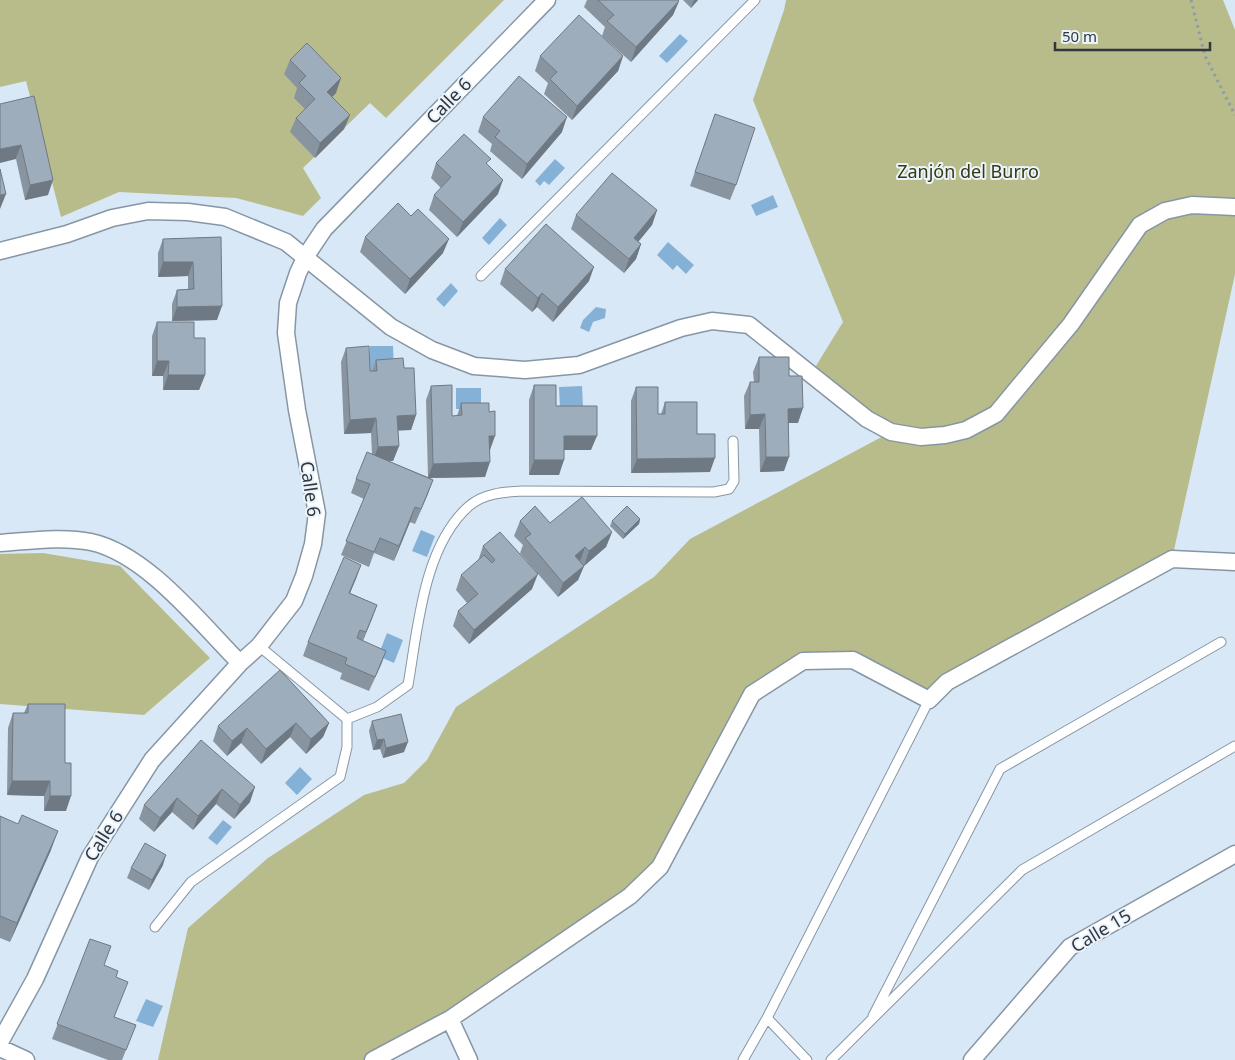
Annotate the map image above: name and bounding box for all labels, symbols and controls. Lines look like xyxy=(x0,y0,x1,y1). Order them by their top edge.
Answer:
scale bar xyxy=(1055,20,1210,52)
text: 50 m xyxy=(1062,26,1097,46)
street label: Calle 6 xyxy=(420,72,476,129)
park label: Zanjón del Burro xyxy=(897,159,1039,183)
street label: Calle 6 xyxy=(295,460,327,518)
street label: Calle 6 xyxy=(78,805,128,866)
street label: Calle 15 xyxy=(1066,903,1135,957)

